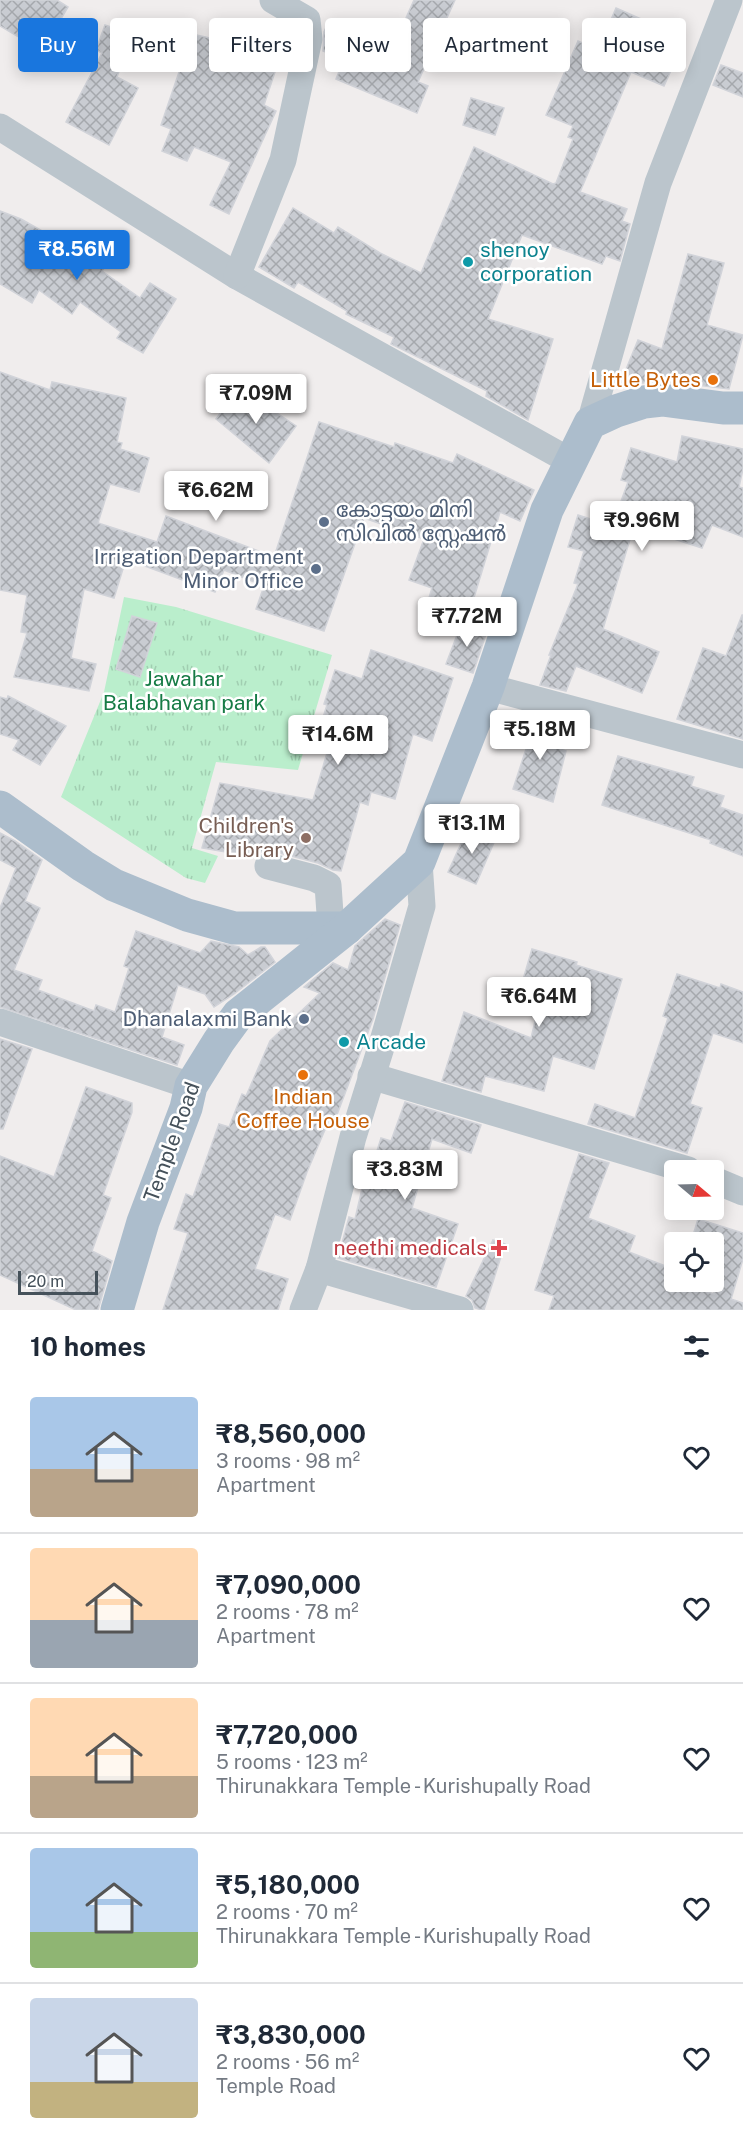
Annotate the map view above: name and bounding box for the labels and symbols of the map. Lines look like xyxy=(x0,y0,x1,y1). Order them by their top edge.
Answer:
pin: ₹8.56M xyxy=(28,230,126,281)
place label: shenoy corporation xyxy=(480,237,592,286)
marker: shenoy corporation xyxy=(461,255,475,269)
place label: Little Bytes xyxy=(590,367,701,392)
marker: Little Bytes xyxy=(706,373,720,387)
pin: ₹7.09M xyxy=(207,374,305,425)
pin: ₹6.62M xyxy=(167,471,265,522)
place label: കോട്ടയം മിനി സിവിൽ സ്റ്റേഷൻ xyxy=(336,497,506,548)
pin: ₹9.96M xyxy=(593,501,691,552)
marker: കോട്ടയം മിനി സിവിൽ സ്റ്റേഷൻ xyxy=(317,515,331,529)
place label: Irrigation Department Minor Office xyxy=(94,544,304,593)
marker: Irrigation Department Minor Office xyxy=(309,562,323,576)
pin: ₹7.72M xyxy=(418,597,516,648)
park label: Jawahar Balabhavan park xyxy=(103,666,265,715)
pin: ₹5.18M xyxy=(491,710,589,761)
pin: ₹14.6M xyxy=(289,715,387,766)
pin: ₹13.1M xyxy=(423,804,521,855)
place label: Children's Library xyxy=(198,813,294,862)
marker: Children's Library xyxy=(299,831,313,845)
pin: ₹6.64M xyxy=(490,977,588,1028)
place label: Dhanalaxmi Bank xyxy=(123,1006,292,1031)
marker: Dhanalaxmi Bank xyxy=(297,1012,311,1026)
place label: Arcade xyxy=(356,1029,426,1054)
marker: Arcade xyxy=(337,1035,351,1049)
marker: Indian Coffee House xyxy=(296,1068,310,1082)
street label: Temple Road xyxy=(138,1078,205,1205)
place label: Indian Coffee House xyxy=(236,1084,370,1133)
pin: ₹3.83M xyxy=(356,1150,454,1201)
north arrow xyxy=(664,1160,724,1220)
place label: neethi medicals xyxy=(334,1235,487,1260)
marker: neethi medicals xyxy=(492,1241,506,1255)
scale bar xyxy=(18,1268,98,1296)

